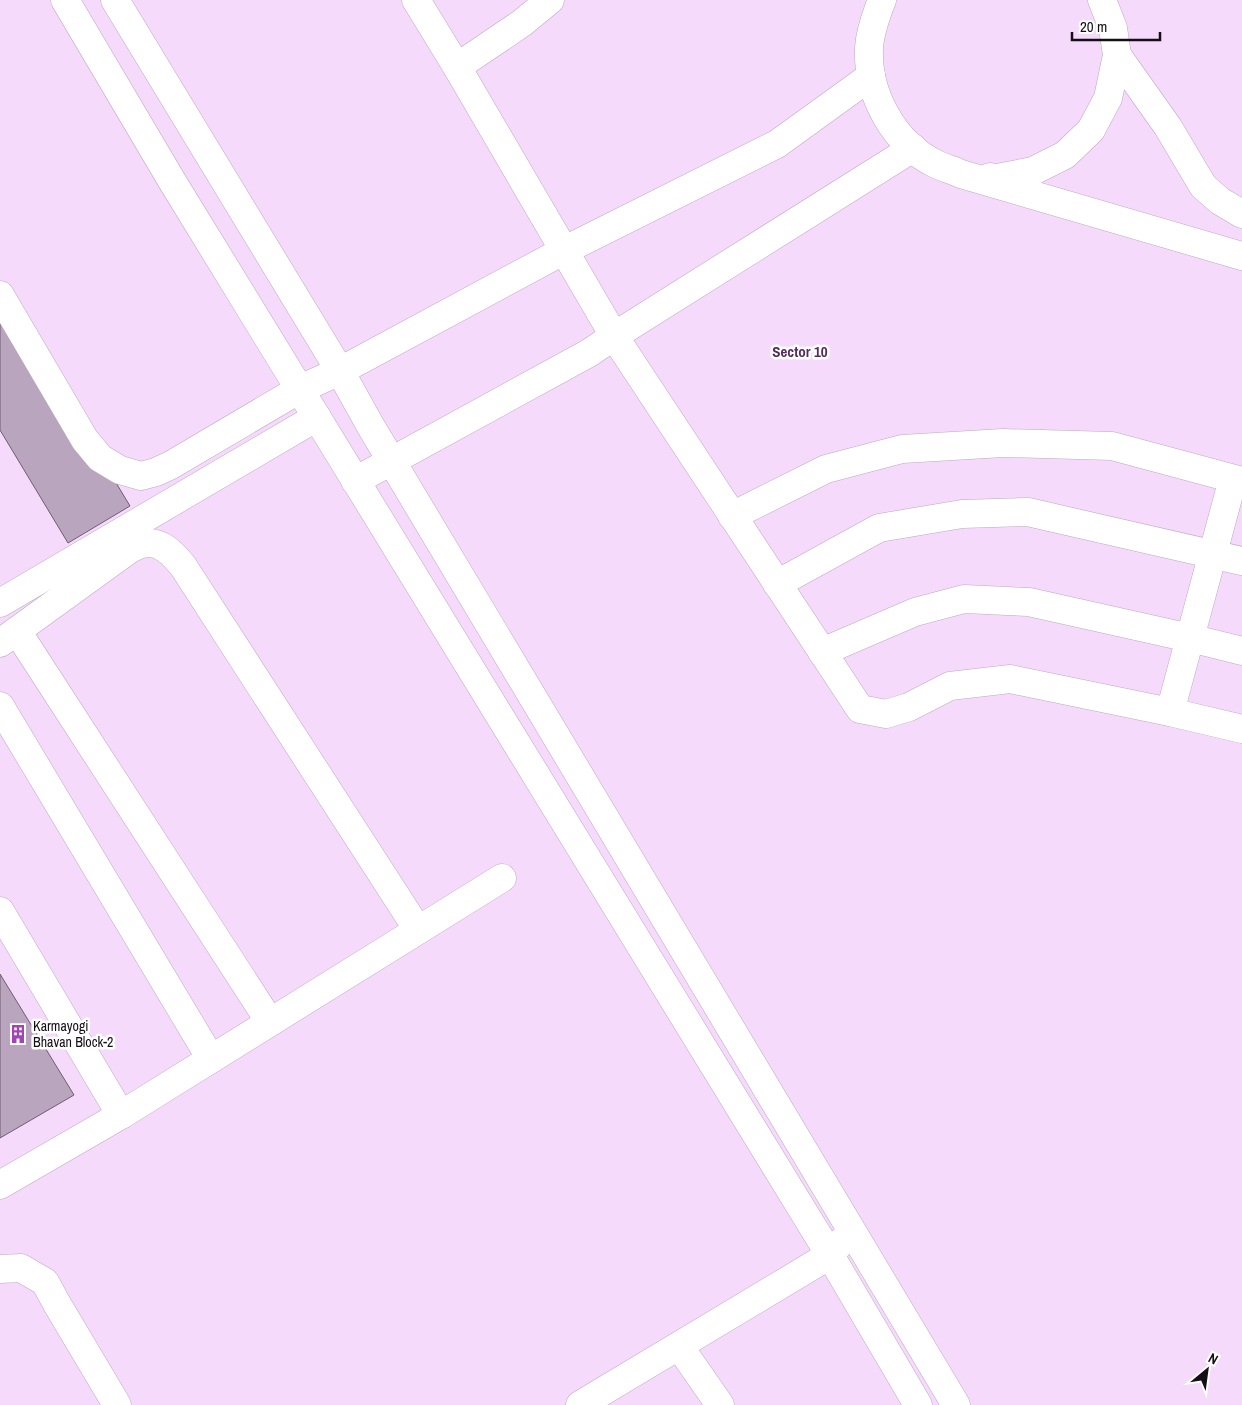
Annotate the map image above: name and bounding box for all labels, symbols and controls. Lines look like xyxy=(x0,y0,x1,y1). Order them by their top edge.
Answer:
scale bar xyxy=(1072,10,1160,42)
text: 20 m xyxy=(1080,16,1107,37)
district label: Sector 10 xyxy=(772,341,828,362)
place label: Karmayogi Bhavan Block-2 xyxy=(33,1017,113,1051)
building icon: Karmayogi Bhavan Block-2 xyxy=(7,1023,29,1045)
north arrow xyxy=(1182,1345,1232,1395)
text: N xyxy=(1205,1349,1221,1369)

